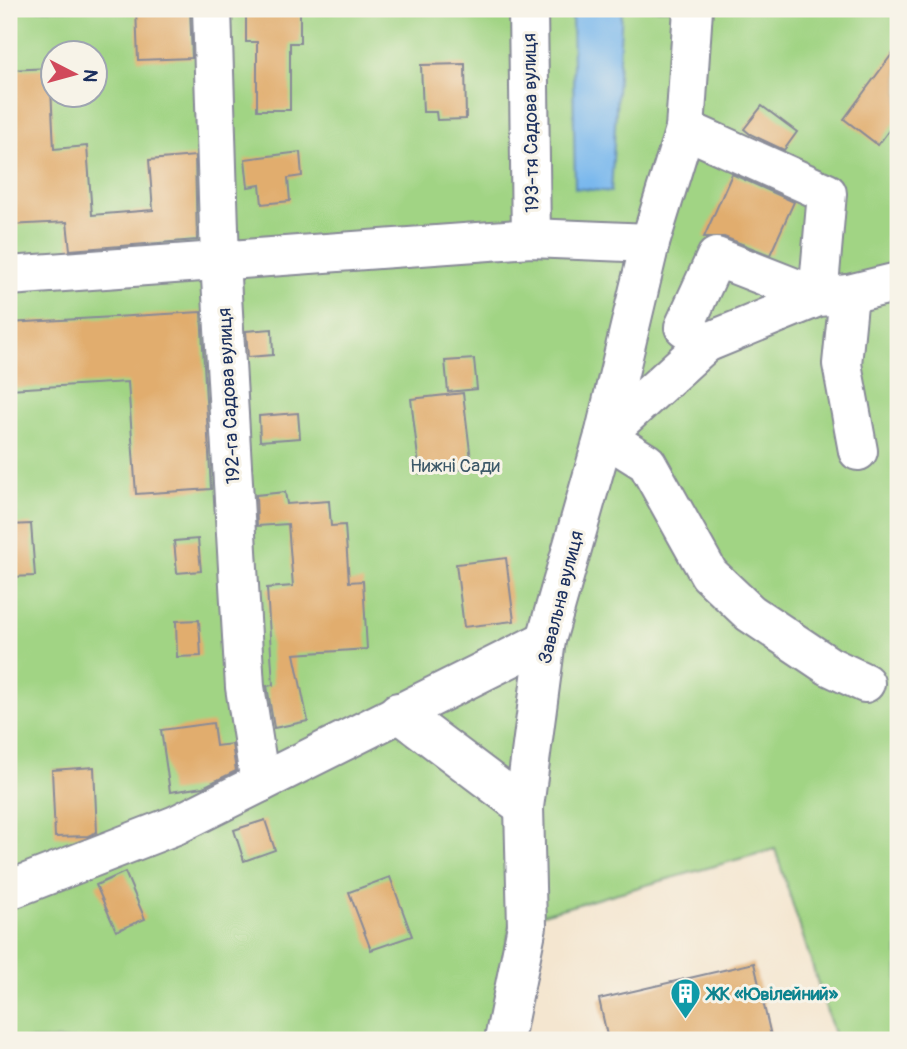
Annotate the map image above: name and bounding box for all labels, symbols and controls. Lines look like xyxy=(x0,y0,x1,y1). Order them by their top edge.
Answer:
street label: 193-тя Садова вулиця xyxy=(517,33,545,213)
north arrow xyxy=(38,38,108,108)
text: N xyxy=(77,68,103,83)
street label: 192-га Садова вулиця xyxy=(212,307,246,485)
park label: Нижні Сади xyxy=(410,454,501,478)
street label: Завальна вулиця xyxy=(533,528,589,666)
building icon: ЖК «Ювілейний» xyxy=(668,976,702,1020)
place label: ЖК «Ювілейний» xyxy=(705,982,839,1006)

